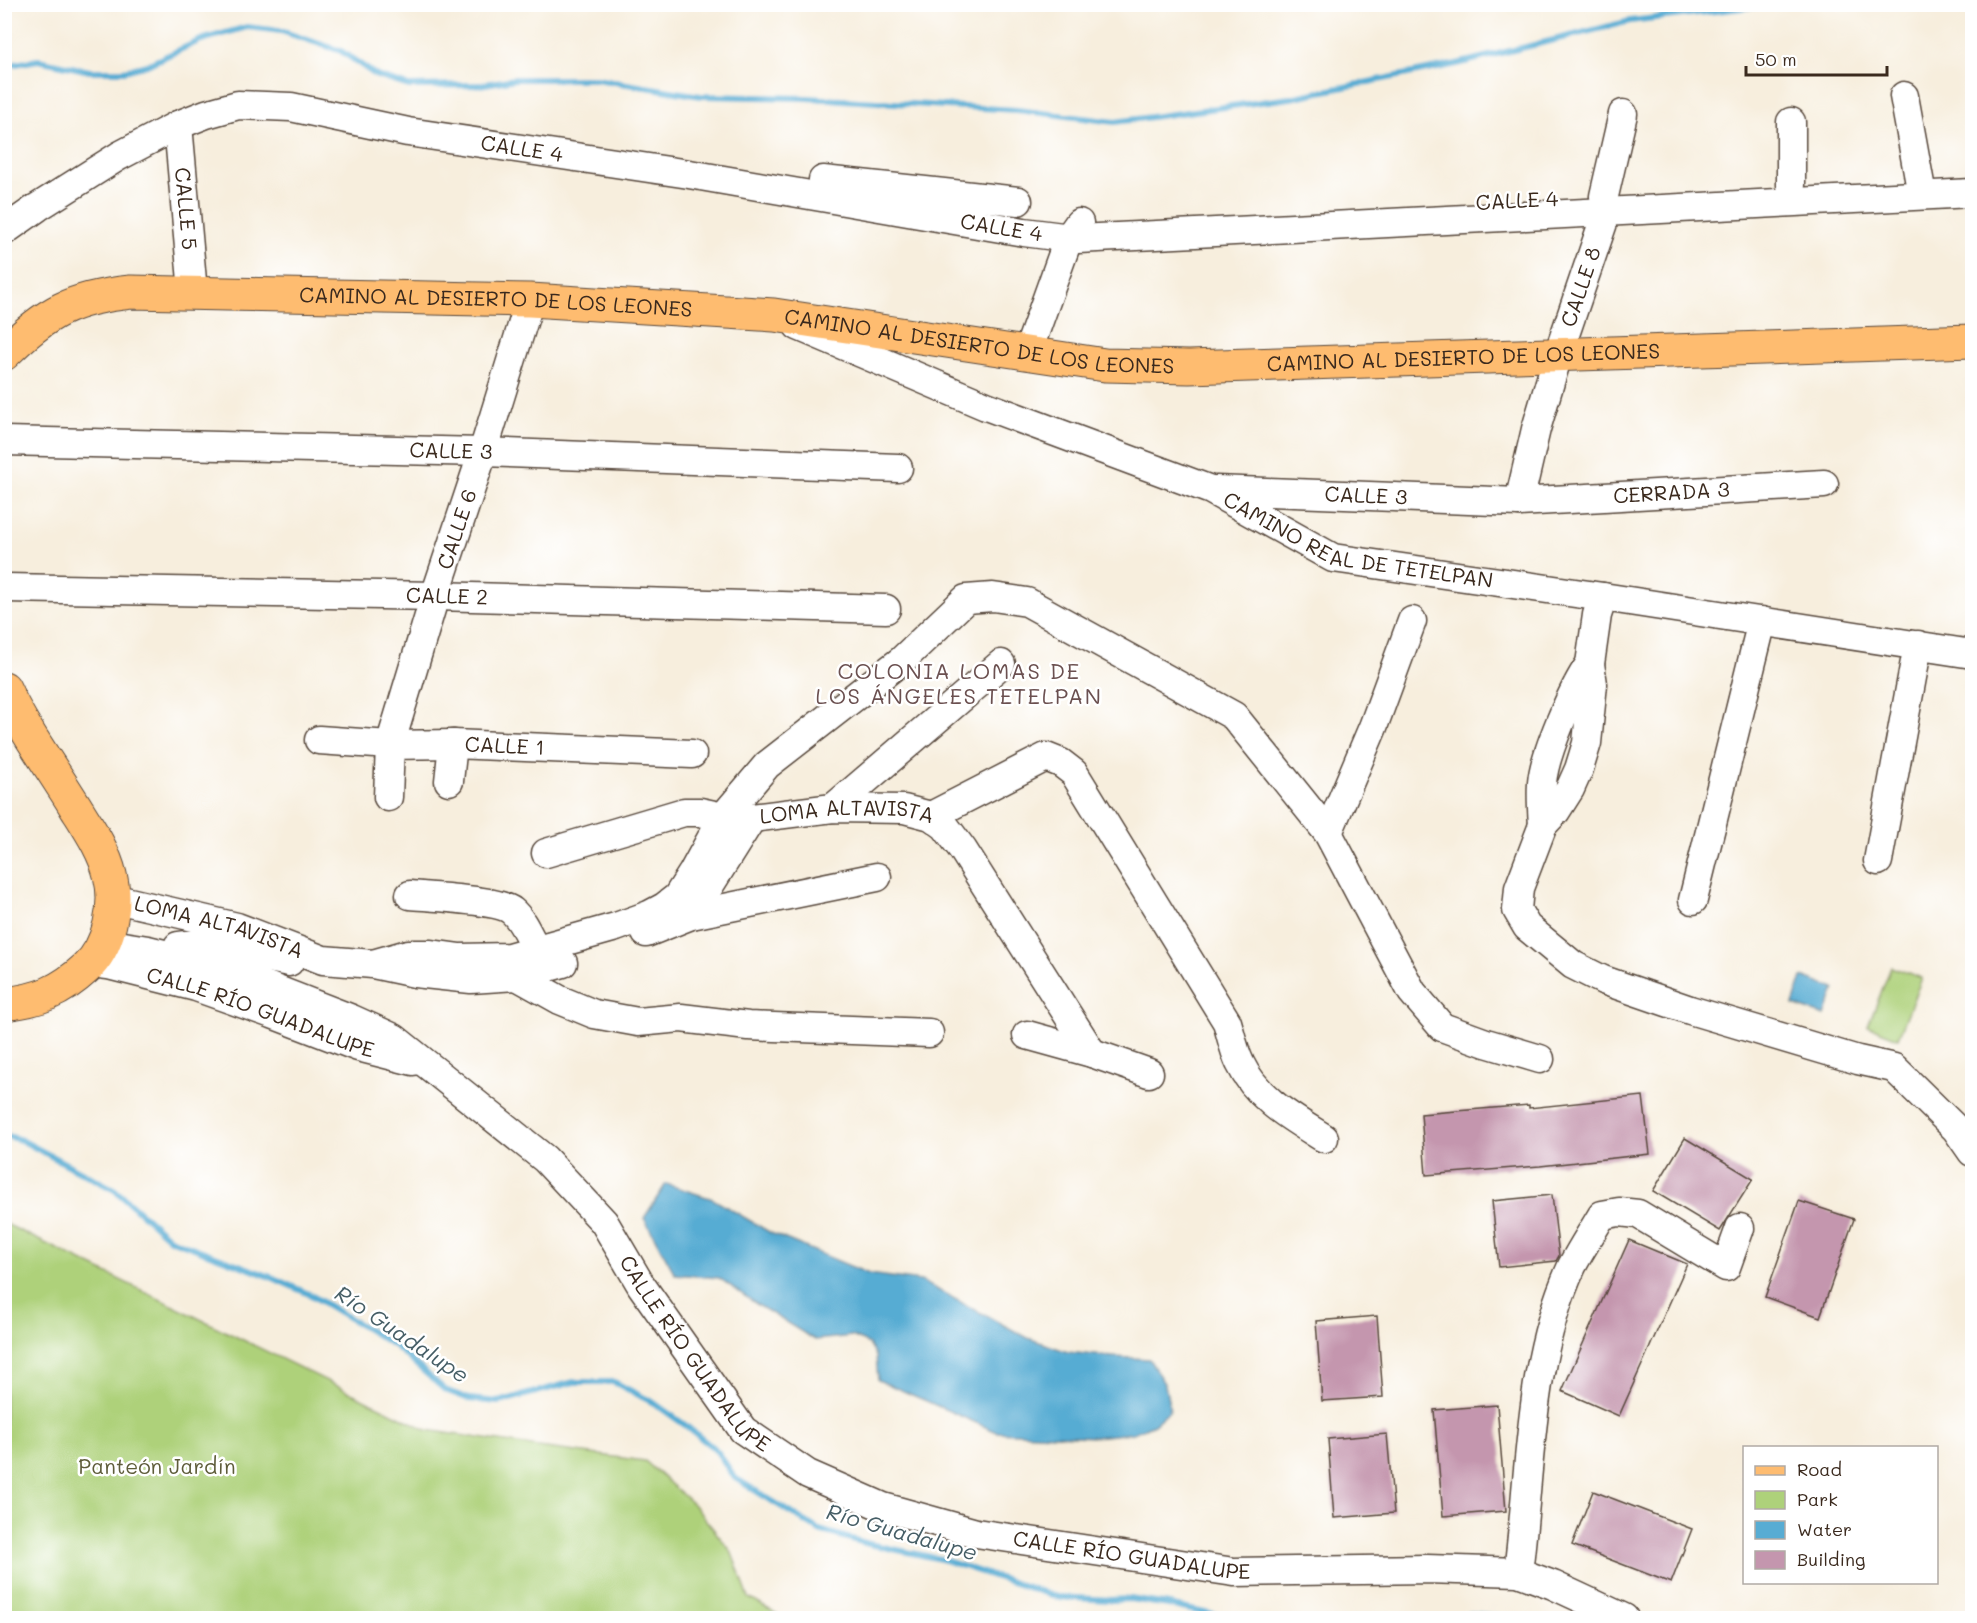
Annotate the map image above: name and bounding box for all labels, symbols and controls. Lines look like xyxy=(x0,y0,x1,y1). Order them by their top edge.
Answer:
scale bar xyxy=(1746,39,1887,77)
text: 50 m xyxy=(1755,47,1797,71)
street label: CALLE 4 xyxy=(479,128,566,167)
street label: CALLE 5 xyxy=(170,166,204,251)
street label: CALLE 4 xyxy=(1475,184,1560,215)
street label: CALLE 4 xyxy=(958,206,1045,246)
street label: CALLE 8 xyxy=(1554,243,1606,330)
street label: CAMINO AL DESIERTO DE LOS LEONES xyxy=(299,280,693,322)
street label: CAMINO AL DESIERTO DE LOS LEONES xyxy=(783,302,1175,379)
street label: CAMINO AL DESIERTO DE LOS LEONES xyxy=(1266,336,1660,376)
street label: CALLE 3 xyxy=(409,435,493,464)
street label: CERRADA 3 xyxy=(1612,475,1730,508)
street label: CALLE 3 xyxy=(1324,479,1408,510)
street label: CALLE 6 xyxy=(430,485,482,573)
street label: CAMINO REAL DE TETELPAN xyxy=(1219,485,1495,593)
street label: CALLE 2 xyxy=(406,580,488,610)
district label: COLONIA LOMAS DE LOS ÁNGELES TETELPAN xyxy=(816,656,1102,710)
street label: CALLE 1 xyxy=(464,730,545,760)
street label: LOMA ALTAVISTA xyxy=(758,792,937,829)
street label: LOMA ALTAVISTA xyxy=(132,889,308,963)
street label: CALLE RÍO GUADALUPE xyxy=(144,960,377,1063)
street label: CALLE RÍO GUADALUPE xyxy=(614,1250,776,1457)
water label: Río Guadalupe xyxy=(330,1278,475,1389)
legend xyxy=(1743,1446,1938,1584)
park label: Panteón Jardín xyxy=(78,1452,236,1479)
text: Road xyxy=(1797,1457,1842,1481)
text: Park xyxy=(1797,1487,1838,1511)
water label: Río Guadalupe xyxy=(823,1496,981,1567)
text: Water xyxy=(1797,1517,1852,1541)
street label: CALLE RÍO GUADALUPE xyxy=(1011,1524,1250,1585)
text: Building xyxy=(1797,1547,1865,1571)

